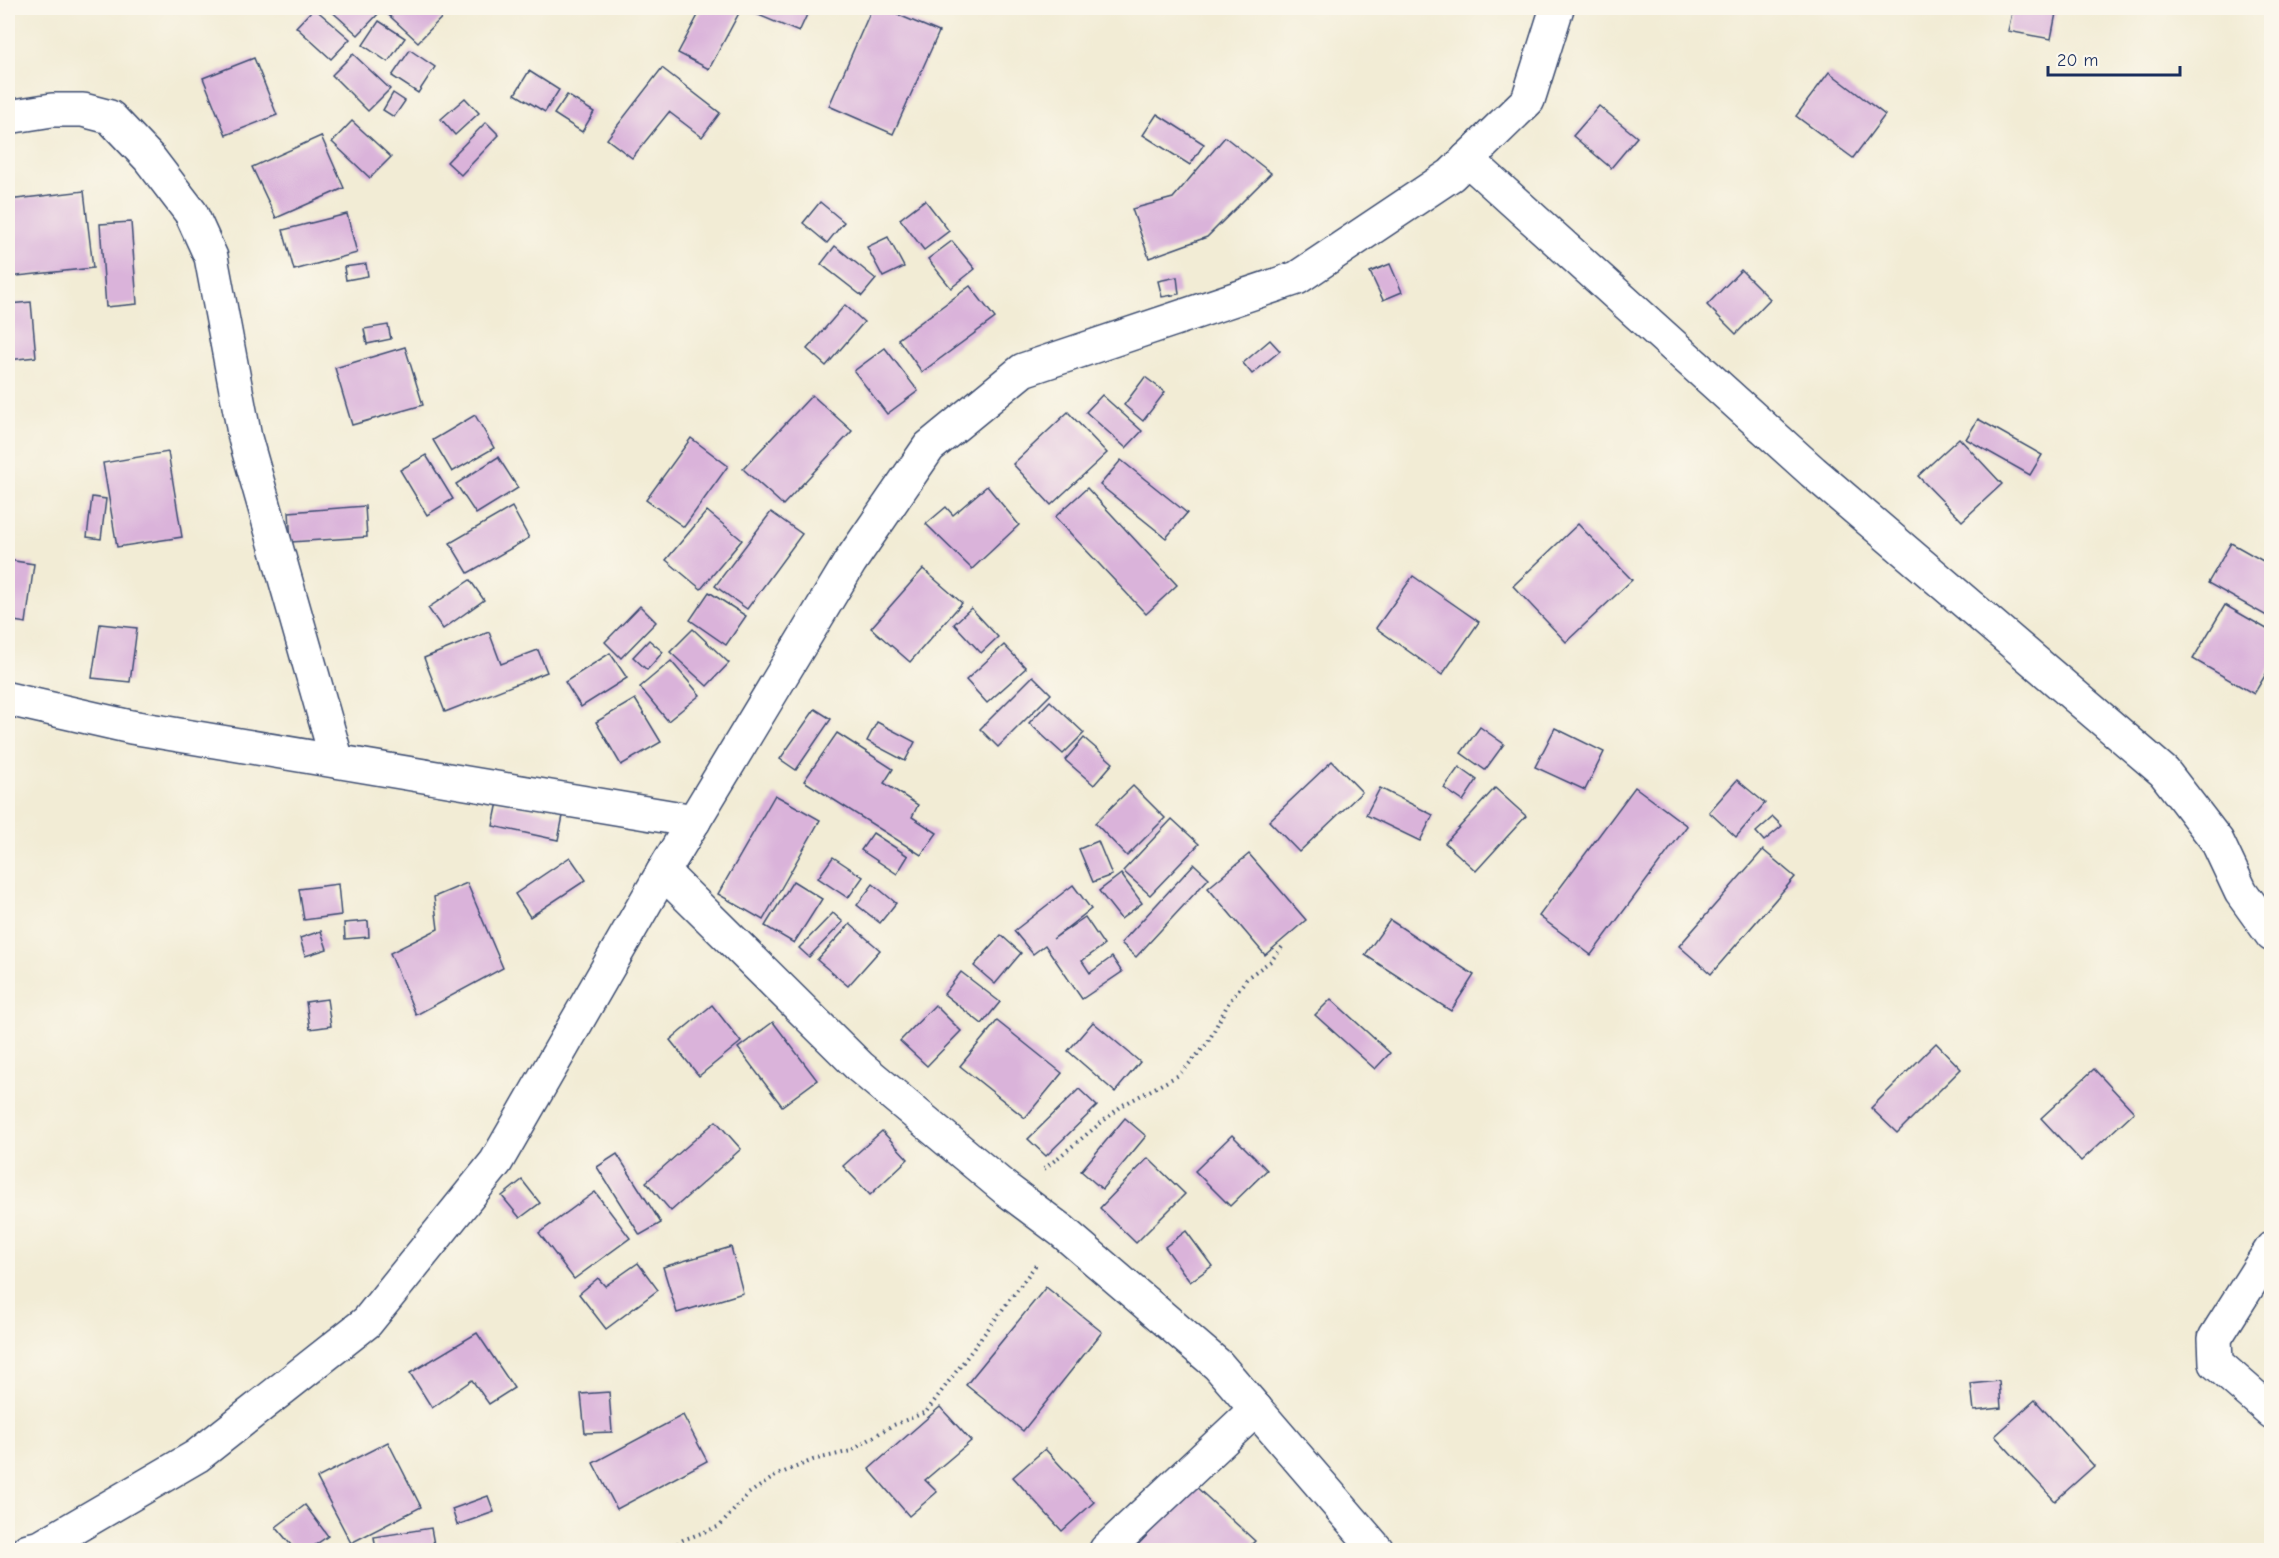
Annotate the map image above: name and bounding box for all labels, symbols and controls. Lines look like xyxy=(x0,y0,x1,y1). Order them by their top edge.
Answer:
scale bar xyxy=(2048,39,2180,77)
text: 20 m xyxy=(2057,50,2098,71)

